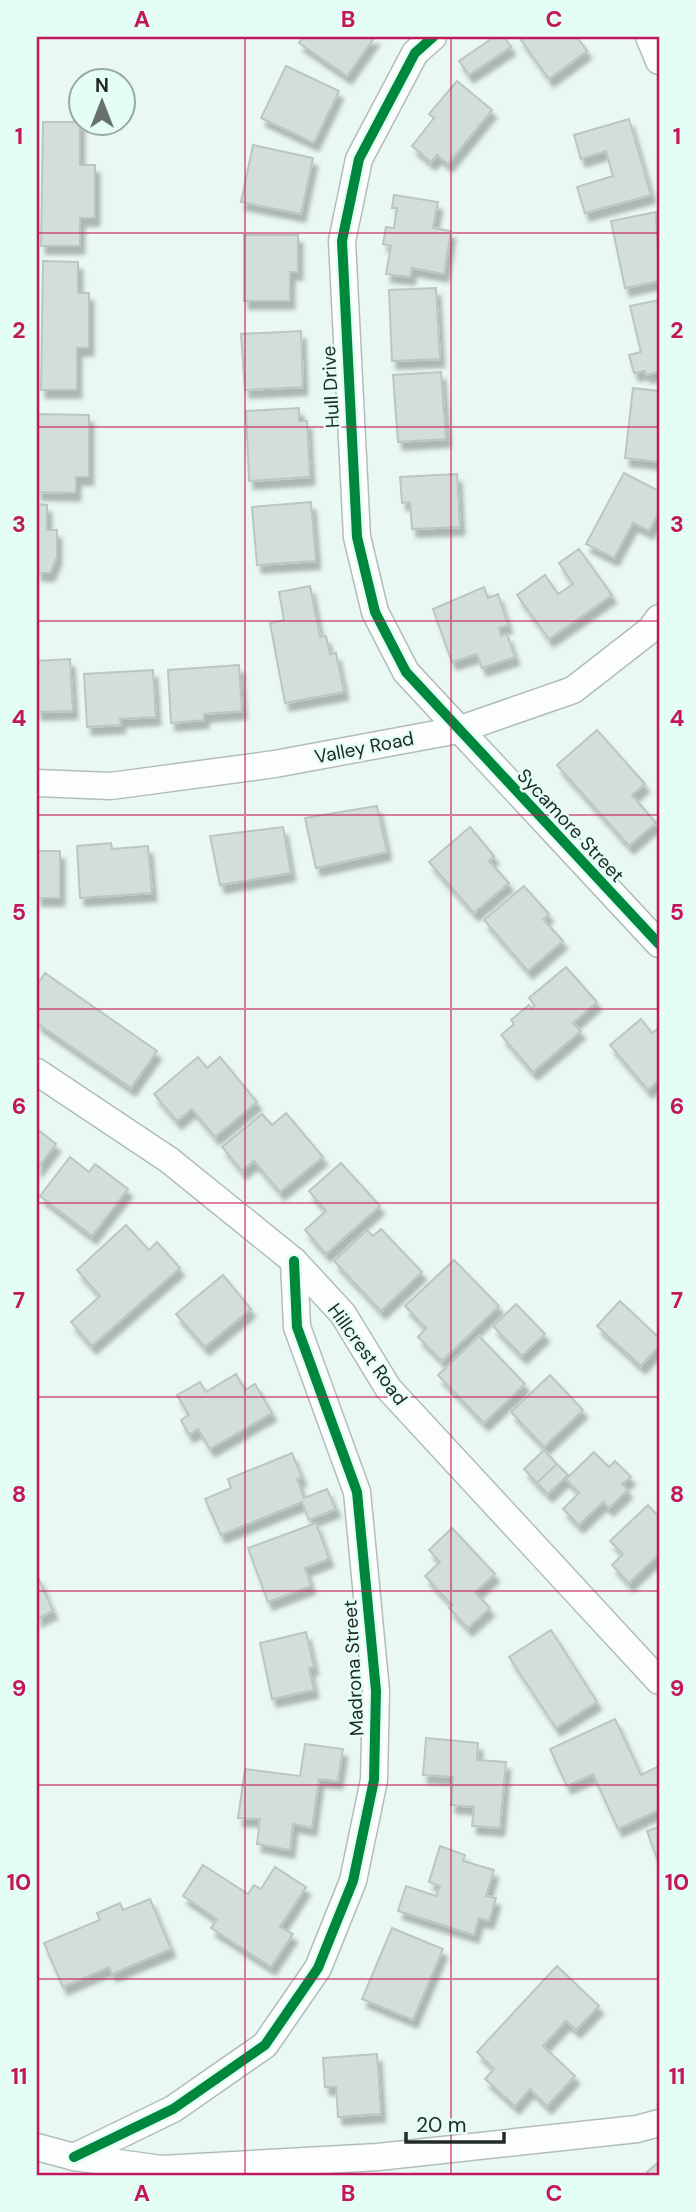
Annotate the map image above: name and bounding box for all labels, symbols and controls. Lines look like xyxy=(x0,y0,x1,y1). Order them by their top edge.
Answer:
text: A xyxy=(134,4,150,34)
text: B xyxy=(341,4,355,34)
text: C xyxy=(546,4,562,34)
north arrow xyxy=(66,66,136,136)
text: N xyxy=(95,73,109,98)
text: 1 xyxy=(15,121,23,151)
text: 1 xyxy=(673,121,681,151)
text: 2 xyxy=(12,315,26,345)
text: 2 xyxy=(670,315,684,345)
street label: Hull Drive xyxy=(316,345,345,429)
text: 3 xyxy=(12,509,26,539)
text: 3 xyxy=(670,509,684,539)
text: 4 xyxy=(12,703,27,733)
text: 4 xyxy=(670,703,685,733)
street label: Valley Road xyxy=(312,726,416,769)
street label: Sycamore Street xyxy=(512,763,630,887)
text: 5 xyxy=(12,897,26,927)
text: 5 xyxy=(670,897,684,927)
text: 6 xyxy=(12,1091,26,1121)
text: 6 xyxy=(670,1091,684,1121)
text: 7 xyxy=(13,1285,25,1315)
text: 7 xyxy=(671,1285,683,1315)
street label: Hillcrest Road xyxy=(322,1298,413,1410)
text: 8 xyxy=(12,1479,26,1509)
text: 8 xyxy=(670,1479,684,1509)
street label: Madrona Street xyxy=(337,1599,370,1737)
text: 9 xyxy=(12,1673,26,1703)
text: 9 xyxy=(670,1673,684,1703)
text: 10 xyxy=(7,1867,31,1897)
text: 10 xyxy=(665,1867,689,1897)
text: 11 xyxy=(11,2061,27,2091)
text: 11 xyxy=(669,2061,685,2091)
scale bar xyxy=(406,2100,504,2144)
text: 20 m xyxy=(416,2111,467,2139)
text: A xyxy=(134,2178,150,2208)
text: B xyxy=(341,2178,355,2208)
text: C xyxy=(546,2178,562,2208)

